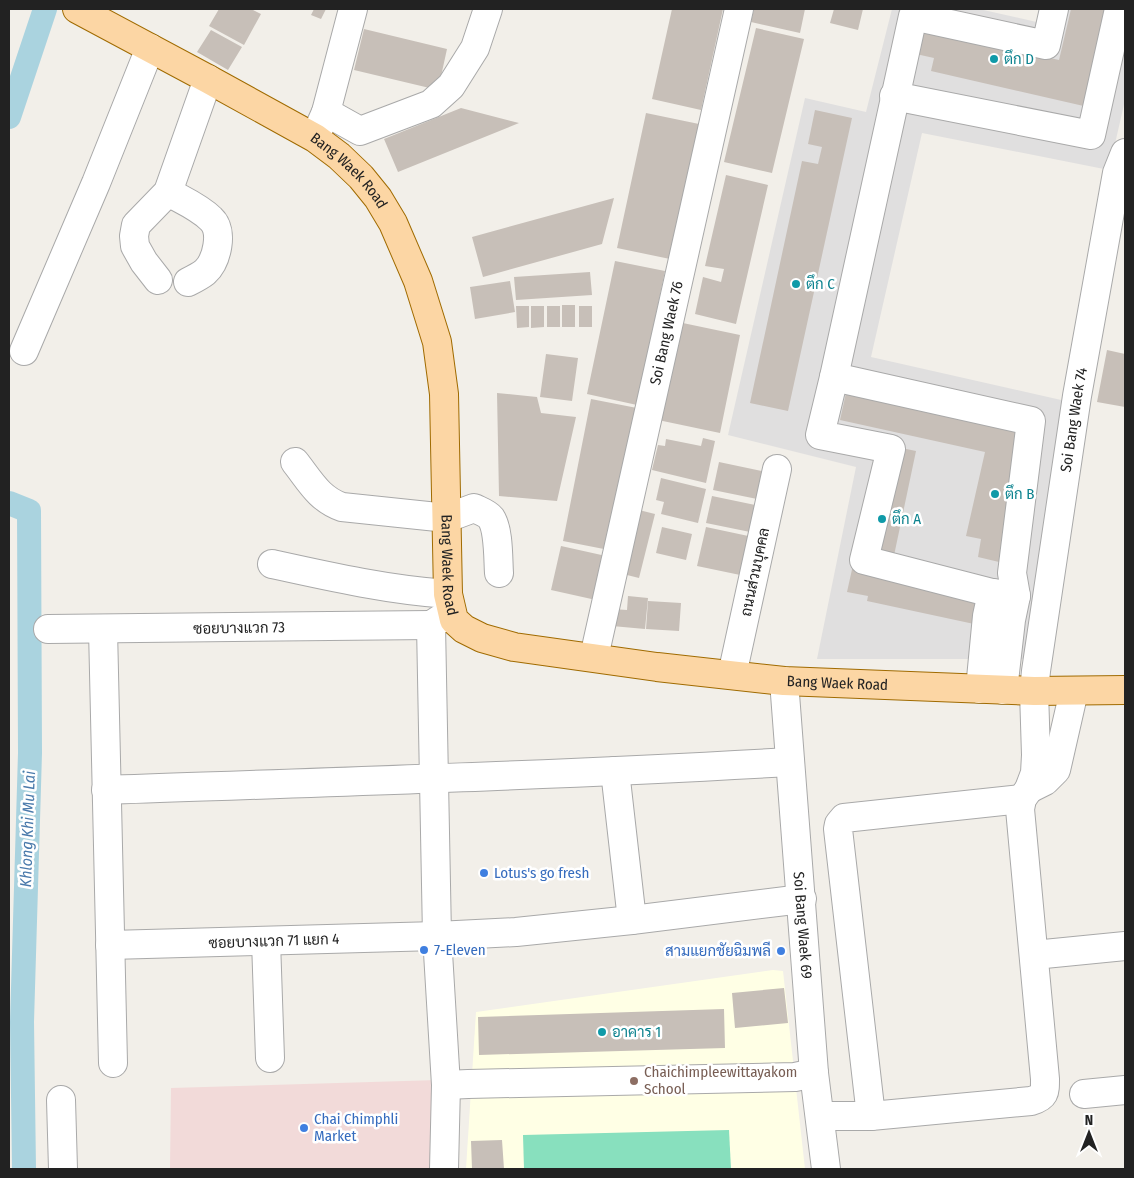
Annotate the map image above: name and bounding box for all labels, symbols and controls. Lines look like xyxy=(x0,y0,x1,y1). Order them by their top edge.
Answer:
place label: ตึก D xyxy=(1004,49,1034,68)
marker: ตึก D xyxy=(988,53,1000,65)
street label: Bang Waek Road xyxy=(307,129,391,212)
place label: ตึก C xyxy=(806,274,835,293)
marker: ตึก C xyxy=(790,278,802,290)
street label: Soi Bang Waek 76 xyxy=(646,279,687,387)
street label: Soi Bang Waek 74 xyxy=(1057,366,1091,473)
place label: ตึก B xyxy=(1005,484,1034,503)
marker: ตึก B xyxy=(989,488,1001,500)
place label: ตึก A xyxy=(892,509,921,528)
marker: ตึก A xyxy=(876,513,888,525)
street label: Bang Waek Road xyxy=(437,514,462,617)
street label: ถนนส่วนบุคคล xyxy=(736,526,775,618)
street label: ซอยบางแวก 73 xyxy=(193,618,285,638)
street label: Bang Waek Road xyxy=(786,672,888,694)
water label: Khlong Khi Mu Lai xyxy=(16,770,39,888)
place label: Lotus's go fresh xyxy=(494,864,589,882)
marker: Lotus's go fresh xyxy=(478,867,490,879)
street label: Soi Bang Waek 69 xyxy=(790,871,816,980)
street label: ซอยบางแวก 71 แยก 4 xyxy=(208,930,340,952)
place label: 7-Eleven xyxy=(434,941,486,959)
place label: สามแยกชัยฉิมพลี xyxy=(665,941,771,960)
marker: 7-Eleven xyxy=(418,944,430,956)
marker: สามแยกชัยฉิมพลี xyxy=(775,945,787,957)
place label: อาคาร 1 xyxy=(612,1023,661,1041)
marker: อาคาร 1 xyxy=(596,1026,608,1038)
place label: Chaichimpleewittayakom School xyxy=(644,1063,797,1098)
marker: Chaichimpleewittayakom School xyxy=(628,1075,640,1087)
north arrow xyxy=(1064,1108,1114,1158)
place label: Chai Chimphli Market xyxy=(314,1110,398,1145)
text: N xyxy=(1085,1112,1093,1129)
marker: Chai Chimphli Market xyxy=(298,1122,310,1134)

